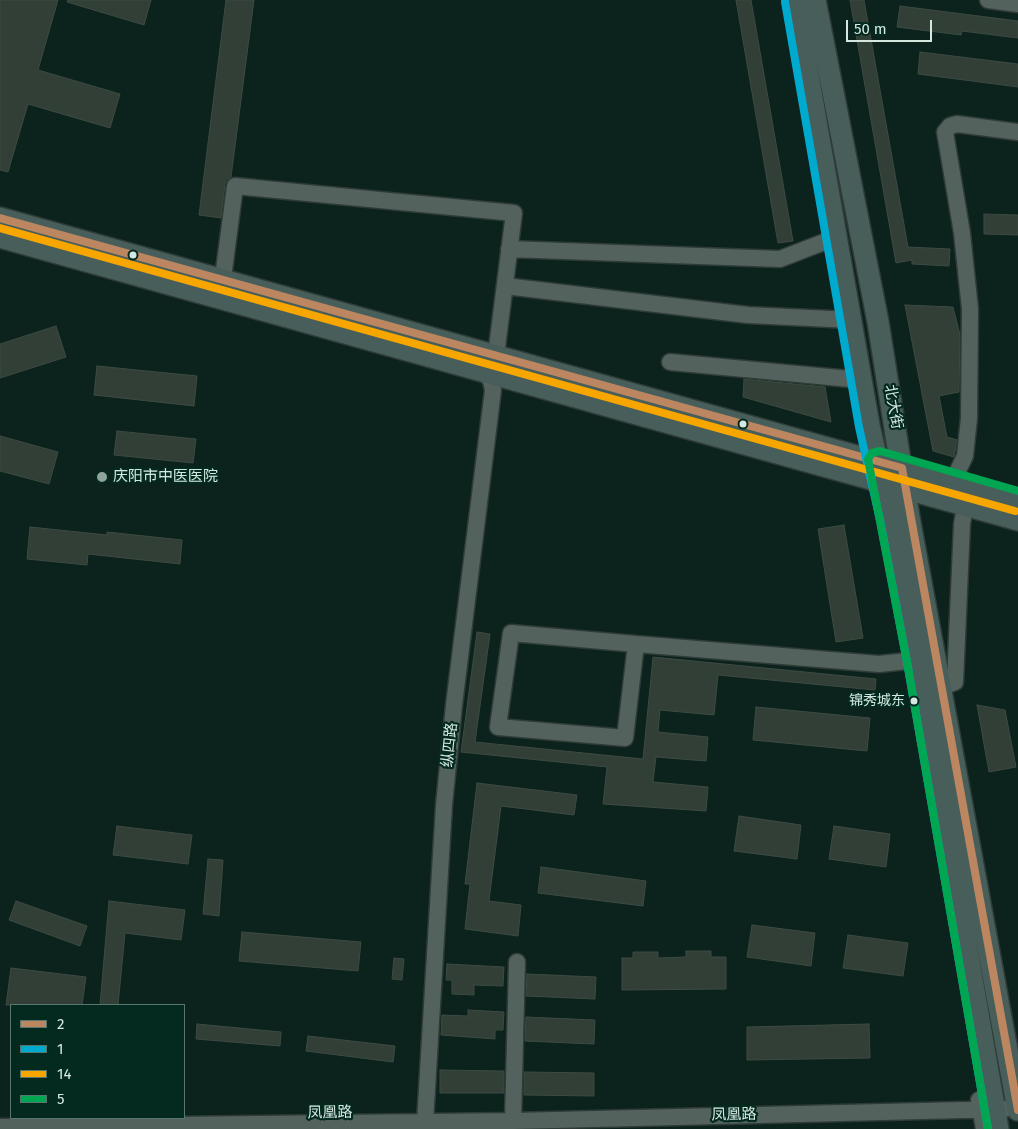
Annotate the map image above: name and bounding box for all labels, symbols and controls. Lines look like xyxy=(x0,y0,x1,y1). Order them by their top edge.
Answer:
scale bar xyxy=(848,10,934,42)
text: 50 m xyxy=(854,20,887,38)
unlabelled marker xyxy=(128,250,138,260)
street label: 北大街 xyxy=(880,383,906,431)
unlabelled marker xyxy=(738,419,748,429)
place label: 庆阳市中医医院 xyxy=(113,468,218,486)
marker: 庆阳市中医医院 xyxy=(95,470,109,484)
place label: 锦秀城东 xyxy=(849,693,905,709)
marker: 锦秀城东 xyxy=(909,696,919,706)
street label: 纵四路 xyxy=(439,722,461,768)
legend xyxy=(10,1004,185,1119)
text: 2 xyxy=(57,1015,64,1033)
text: 1 xyxy=(57,1040,64,1058)
text: 14 xyxy=(57,1065,71,1083)
text: 5 xyxy=(57,1090,65,1108)
street label: 凤凰路 xyxy=(307,1104,353,1122)
street label: 凤凰路 xyxy=(711,1106,757,1124)

